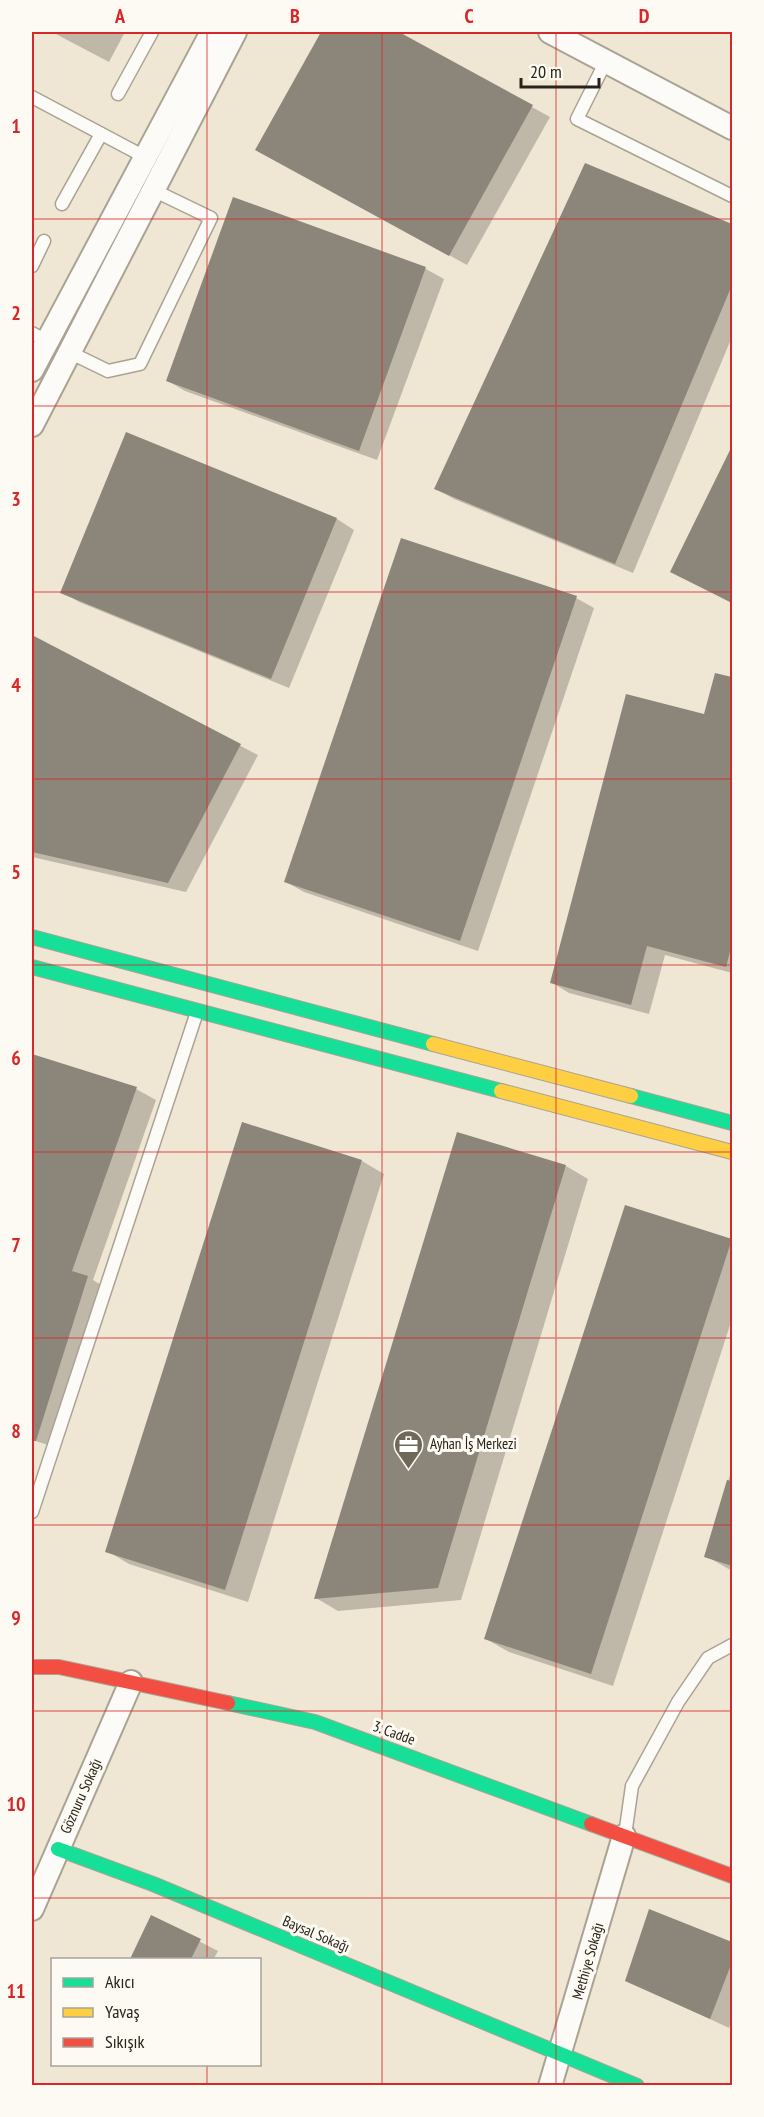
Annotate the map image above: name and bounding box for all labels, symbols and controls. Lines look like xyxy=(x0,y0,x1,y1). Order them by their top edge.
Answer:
text: A xyxy=(114,3,126,29)
text: B xyxy=(290,3,300,29)
text: C xyxy=(464,3,474,29)
text: D xyxy=(639,3,650,29)
scale bar xyxy=(521,51,599,89)
text: 20 m xyxy=(530,60,562,83)
text: 1 xyxy=(11,113,21,139)
text: 2 xyxy=(11,300,21,326)
text: 3 xyxy=(11,486,21,512)
text: 4 xyxy=(11,672,21,698)
text: 5 xyxy=(11,859,21,885)
text: 6 xyxy=(11,1045,21,1071)
text: 7 xyxy=(11,1232,21,1258)
text: 8 xyxy=(11,1418,21,1444)
office icon: Ayhan İş Merkezi xyxy=(393,1428,425,1470)
place label: Ayhan İş Merkezi xyxy=(430,1434,517,1453)
text: 9 xyxy=(11,1605,21,1631)
street label: 3. Cadde xyxy=(370,1716,418,1749)
street label: Göznuru Sokağı xyxy=(56,1755,106,1836)
text: 10 xyxy=(6,1791,26,1817)
street label: Baysal Sokağı xyxy=(280,1911,353,1956)
street label: Methiye Sokağı xyxy=(567,1920,608,2002)
legend xyxy=(51,1958,261,2066)
text: Akıcı xyxy=(105,1970,135,1993)
text: 11 xyxy=(6,1978,26,2004)
text: Yavaş xyxy=(105,2000,140,2023)
text: Sıkışık xyxy=(105,2030,144,2053)

